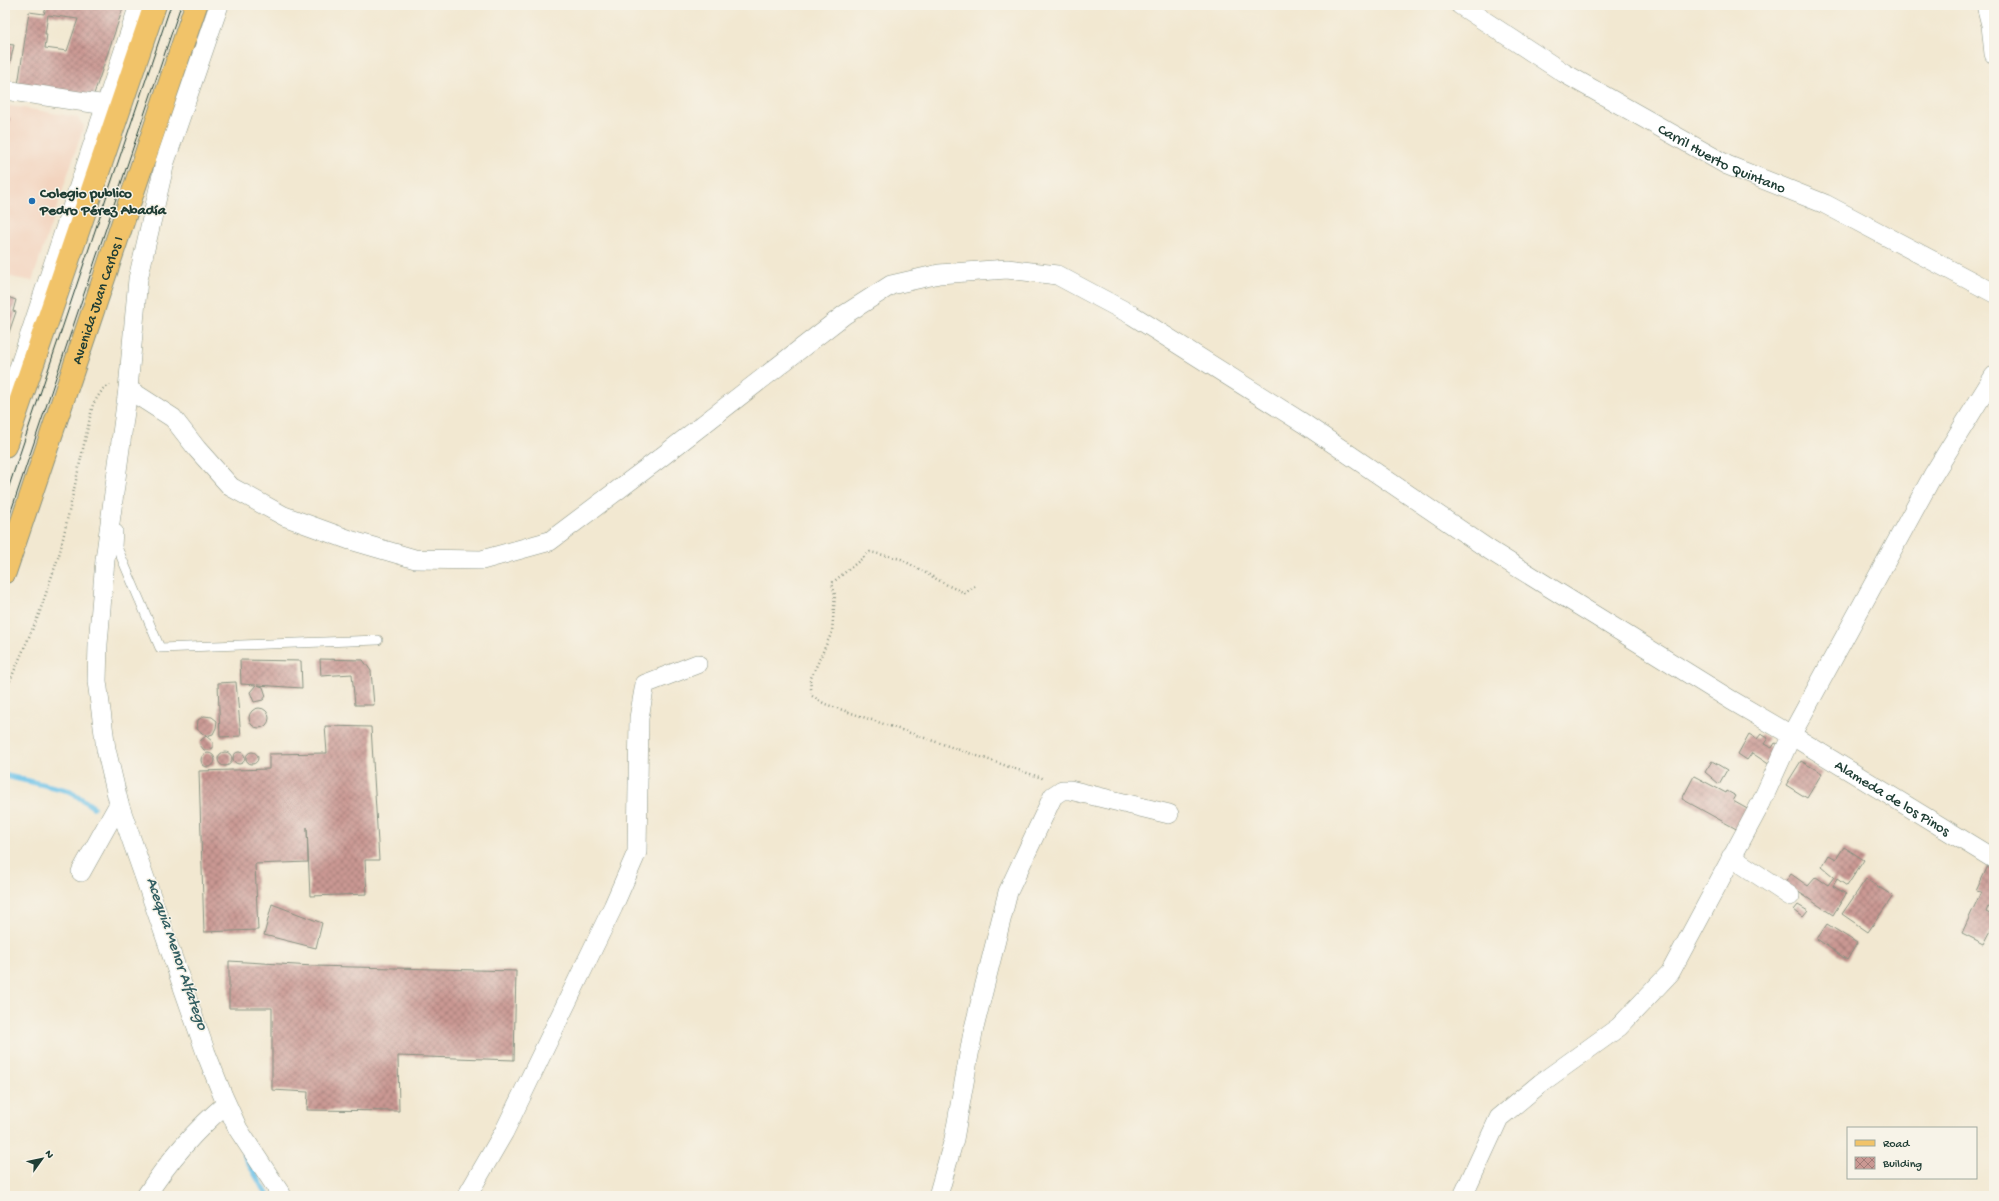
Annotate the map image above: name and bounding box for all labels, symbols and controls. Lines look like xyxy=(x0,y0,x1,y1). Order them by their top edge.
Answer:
street label: Carril Huerto Quintano xyxy=(1654,121,1788,198)
place label: Colegio publico Pedro Pérez Abadía xyxy=(39,185,167,220)
marker: Colegio publico Pedro Pérez Abadía xyxy=(27,196,37,206)
street label: Avenida Juan Carlos I xyxy=(69,234,128,367)
street label: Alameda de los Pinos xyxy=(1831,757,1953,841)
water label: Acequia Menor Alfatego xyxy=(141,875,211,1034)
legend xyxy=(1847,1127,1977,1179)
text: Road xyxy=(1883,1138,1910,1152)
north arrow xyxy=(22,1139,62,1179)
text: N xyxy=(42,1148,56,1161)
text: Building xyxy=(1882,1158,1922,1172)

